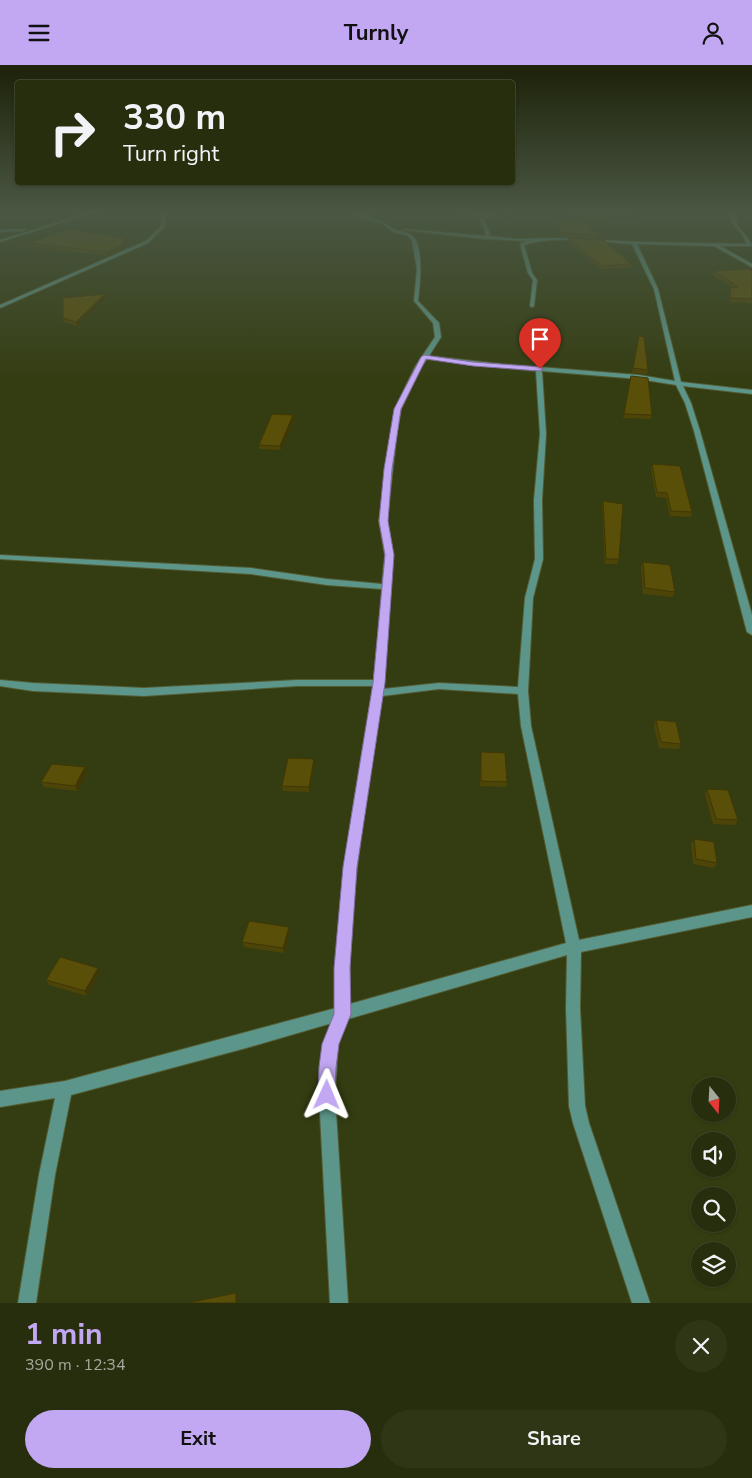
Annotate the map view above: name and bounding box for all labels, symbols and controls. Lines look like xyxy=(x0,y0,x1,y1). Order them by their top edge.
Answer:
text: Turnly xyxy=(344,18,408,48)
icon: menu xyxy=(25,19,53,47)
icon: person xyxy=(699,19,727,47)
text: 330 m xyxy=(123,94,226,141)
icon: right xyxy=(40,100,105,165)
text: Turn right xyxy=(123,139,219,169)
pin xyxy=(519,318,561,369)
icon: arrive xyxy=(526,325,554,353)
position arrow xyxy=(300,1068,352,1120)
north arrow xyxy=(691,1077,736,1123)
map controls xyxy=(691,1077,736,1287)
button: sound xyxy=(691,1132,736,1177)
button: search xyxy=(691,1187,736,1232)
button: layers xyxy=(691,1242,736,1287)
text: 1 min xyxy=(25,1314,103,1355)
button: close xyxy=(675,1320,727,1372)
text: 390 m · 12:34 xyxy=(25,1354,126,1376)
button: Exit xyxy=(25,1410,371,1468)
button: Share xyxy=(381,1410,727,1468)

